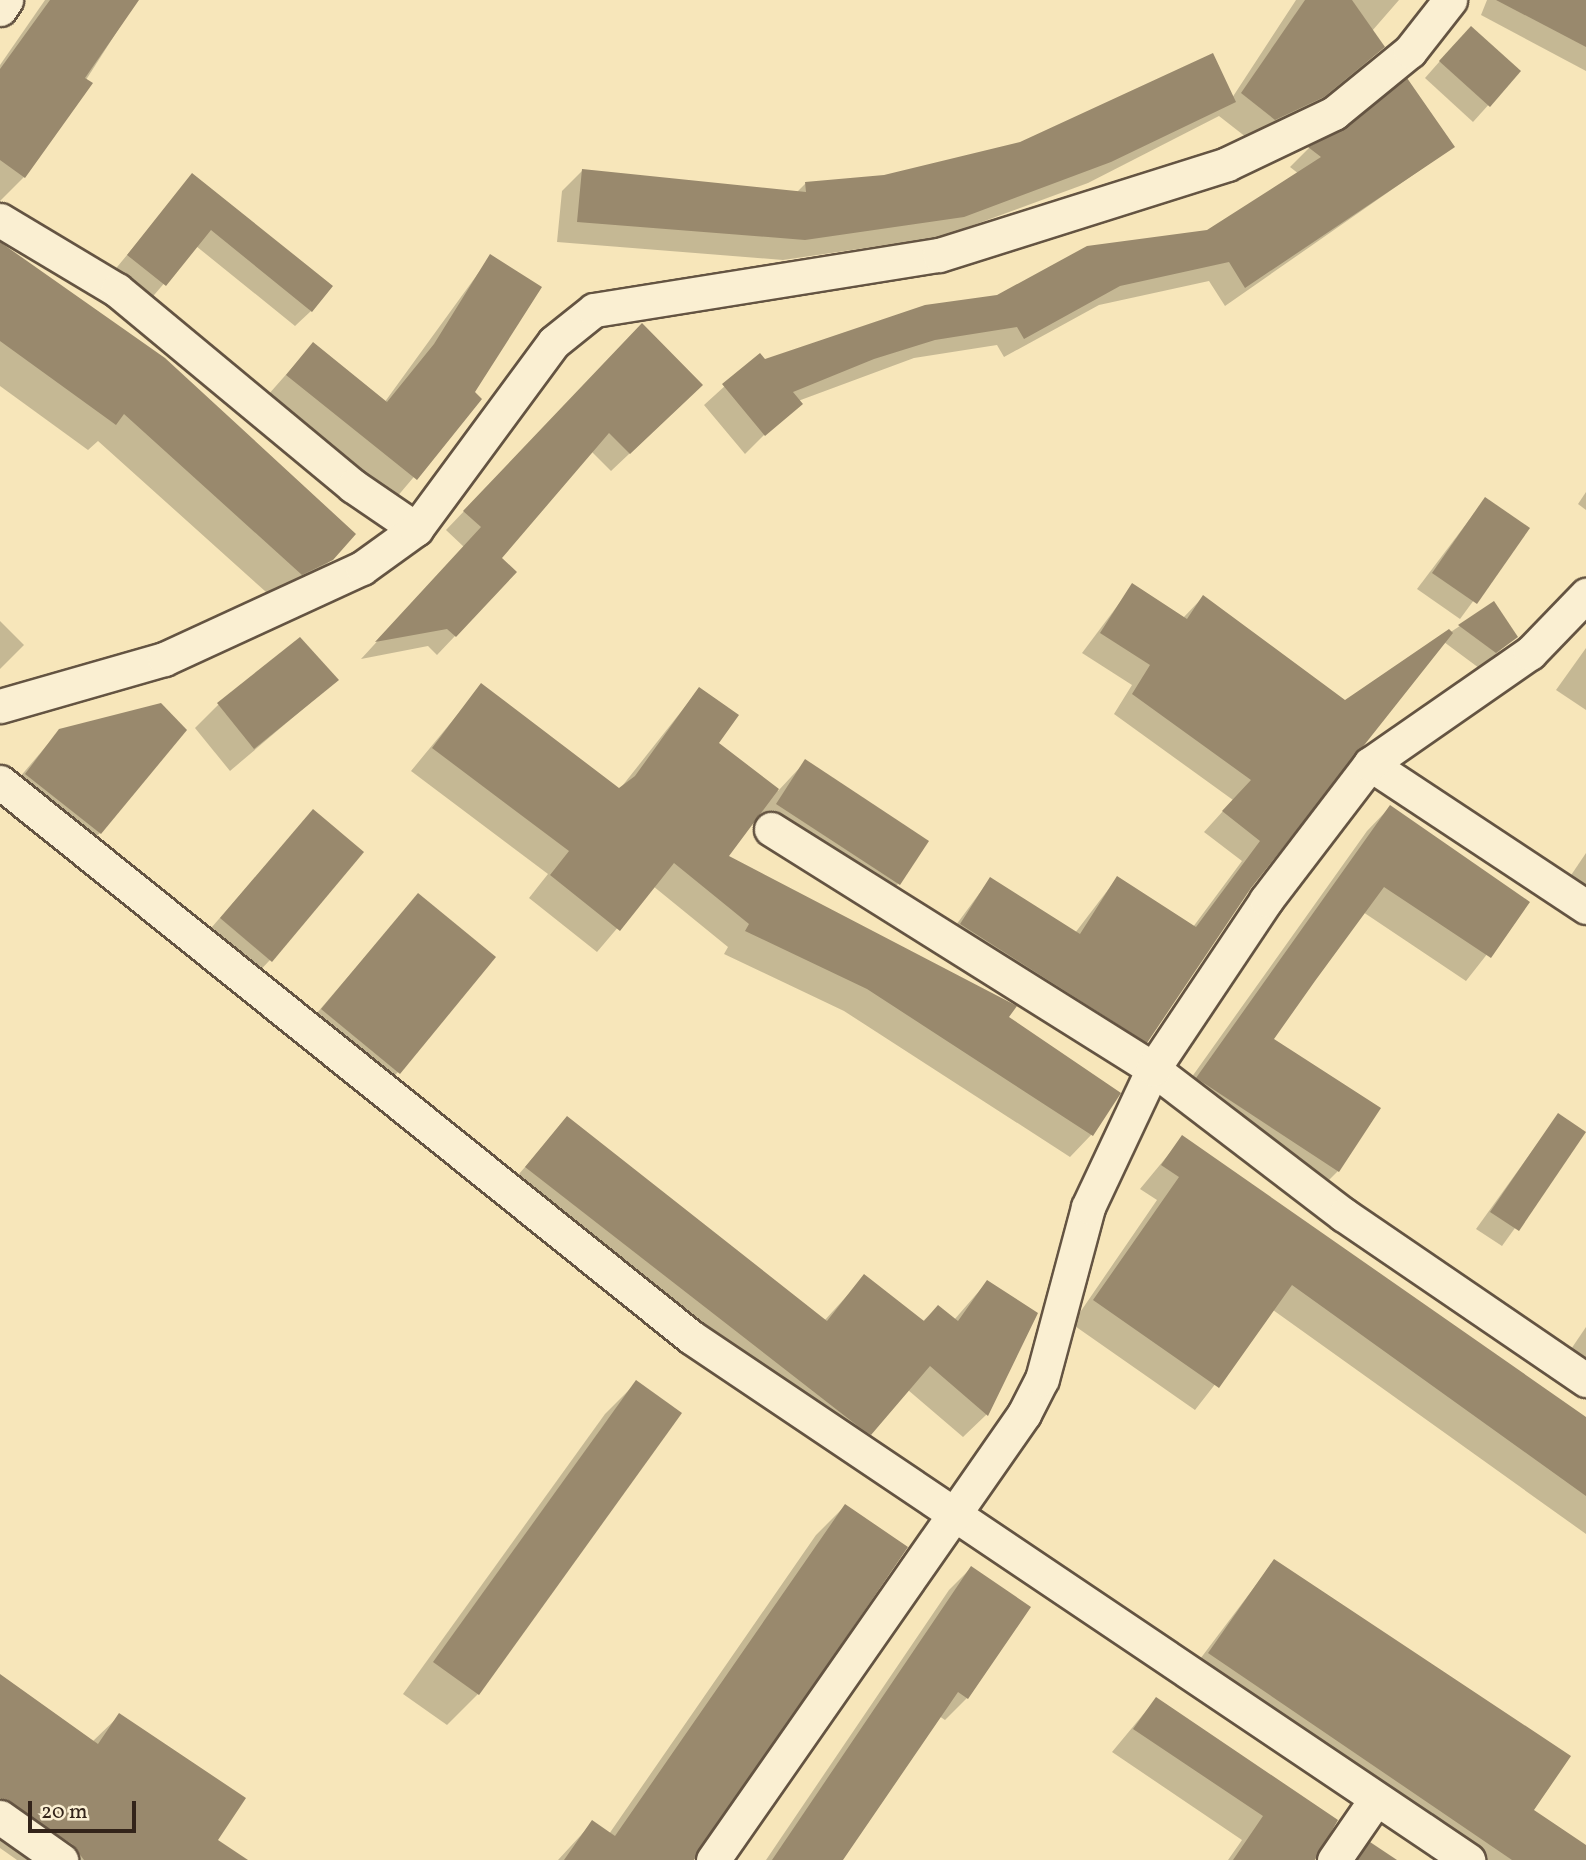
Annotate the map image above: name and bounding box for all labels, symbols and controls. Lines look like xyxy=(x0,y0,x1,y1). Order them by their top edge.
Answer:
scale bar xyxy=(32,1786,140,1830)
text: 20 m xyxy=(41,1798,87,1827)

